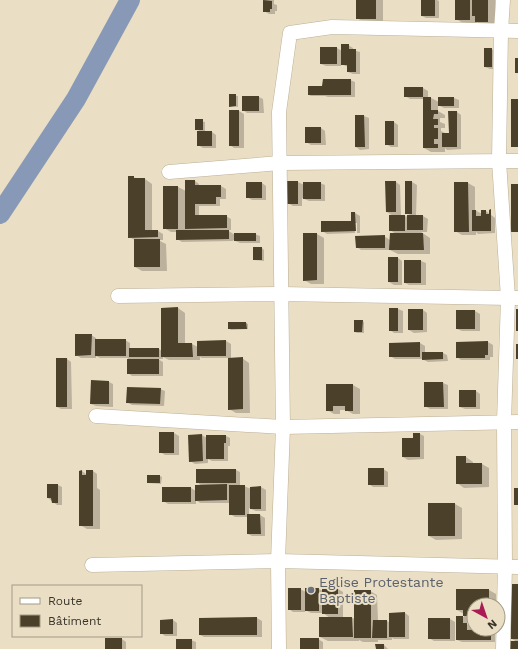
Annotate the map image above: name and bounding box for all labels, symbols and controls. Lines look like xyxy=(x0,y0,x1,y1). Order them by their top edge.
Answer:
place label: Eglise Protestante Baptiste xyxy=(319,574,444,606)
legend xyxy=(12,585,142,637)
marker: Eglise Protestante Baptiste xyxy=(306,585,316,595)
text: Route xyxy=(48,594,82,608)
north arrow xyxy=(466,597,506,637)
text: Bâtiment xyxy=(48,614,101,628)
text: N xyxy=(485,617,499,632)

